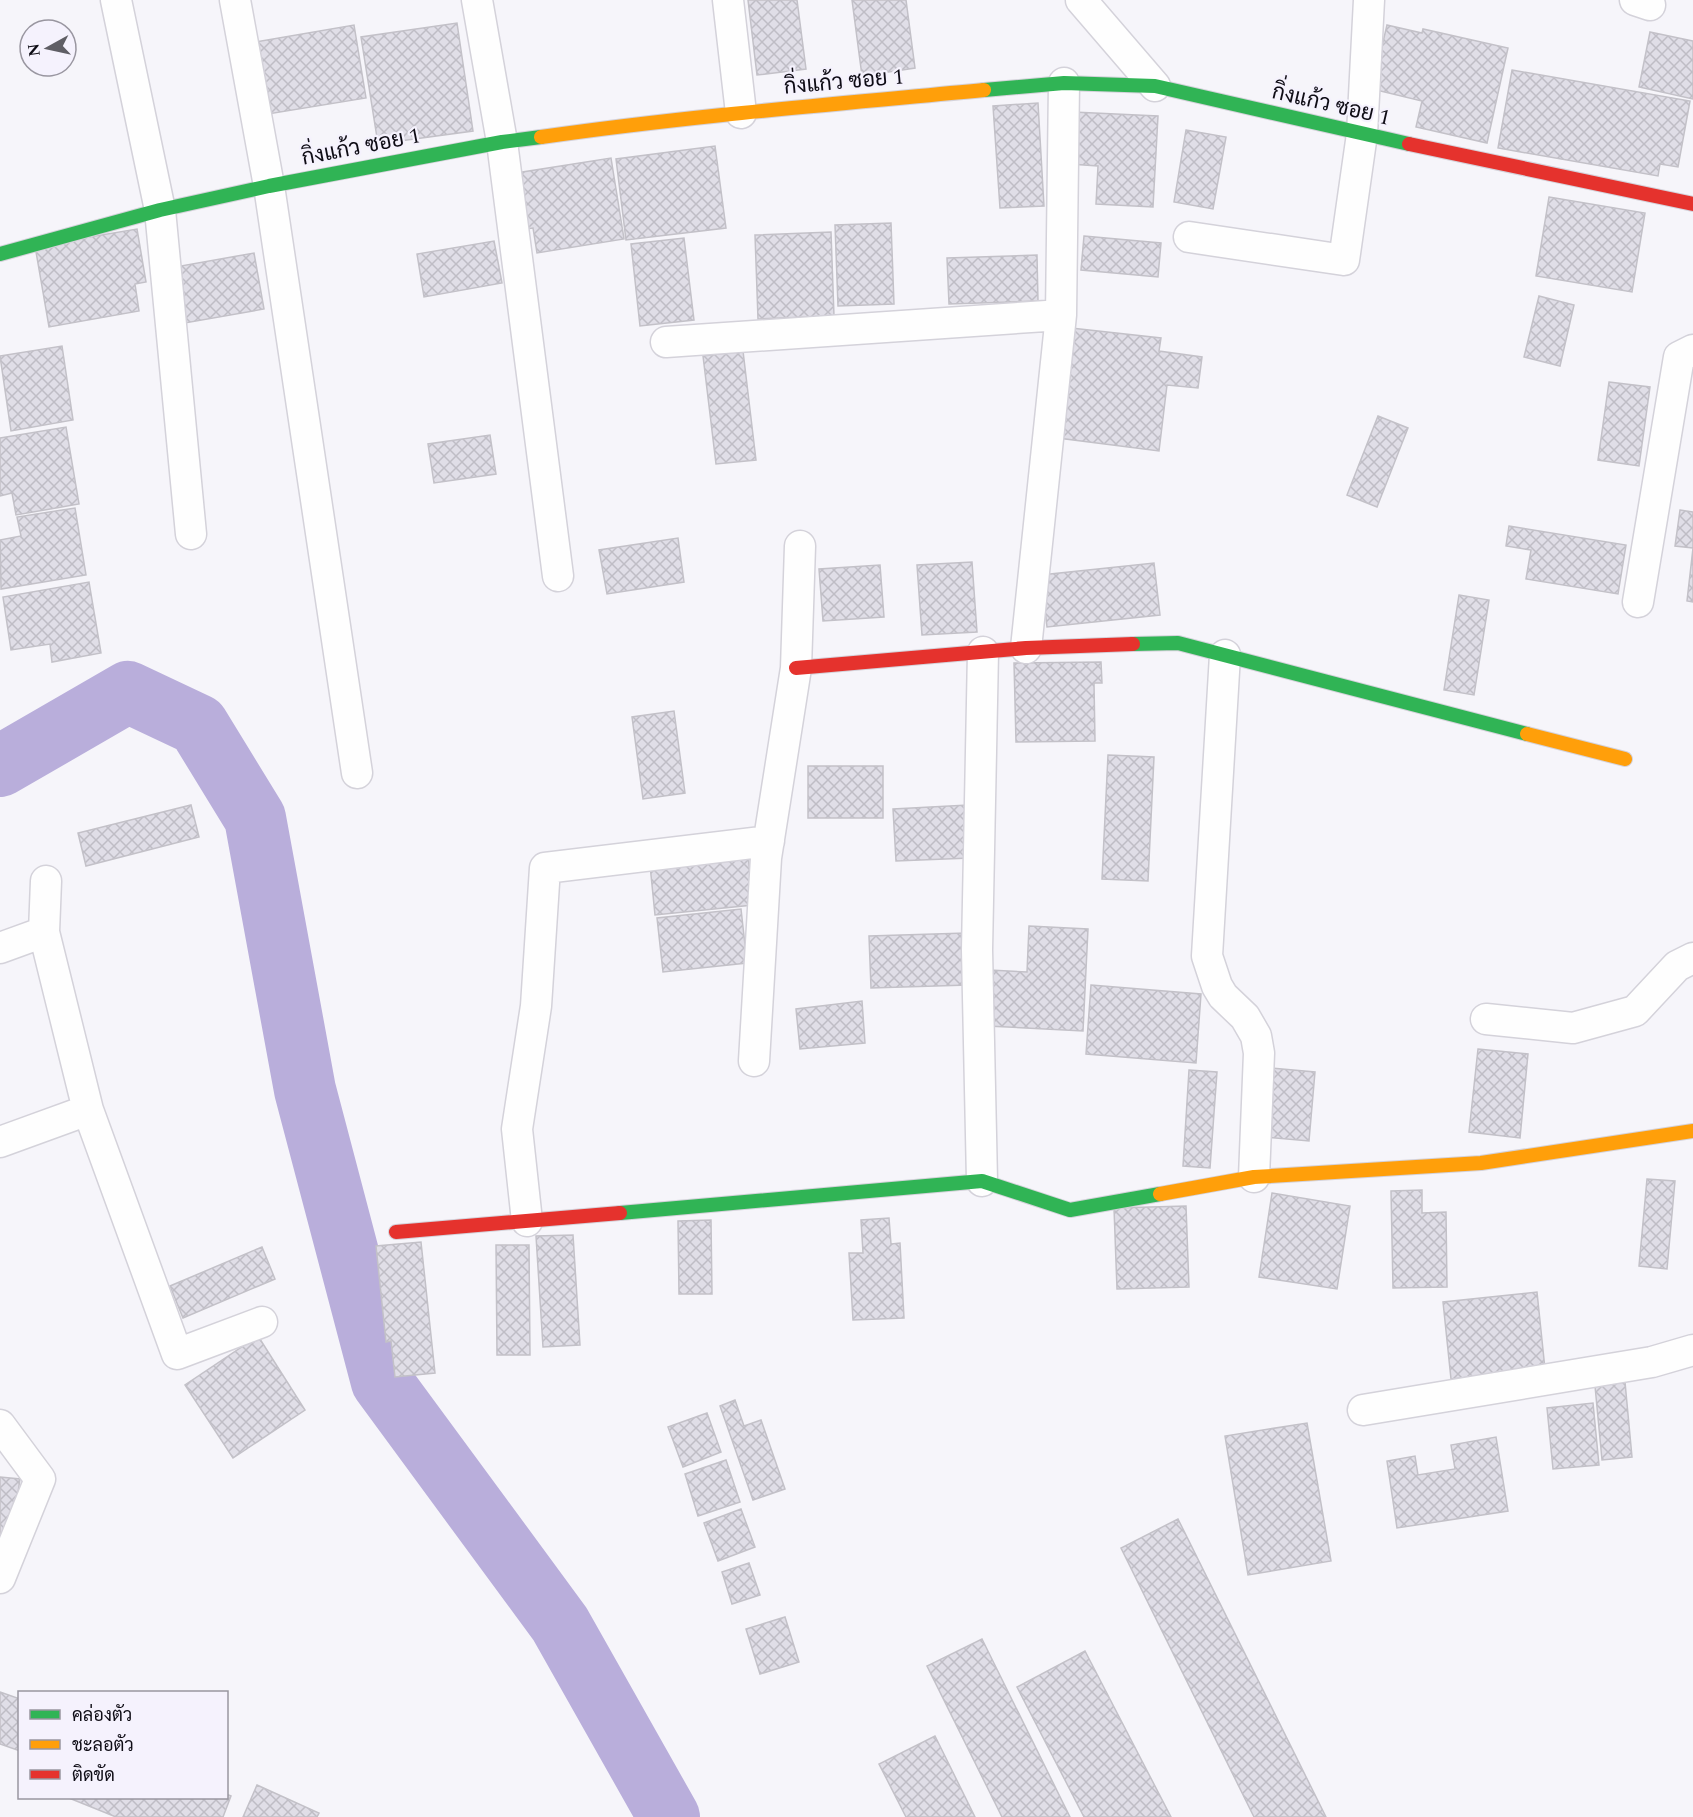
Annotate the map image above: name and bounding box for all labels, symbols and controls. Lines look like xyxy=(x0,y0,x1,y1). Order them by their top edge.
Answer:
north arrow xyxy=(18,18,78,78)
text: N xyxy=(21,42,47,58)
street label: กิ่งแก้ว ซอย 1 xyxy=(782,57,905,104)
street label: กิ่งแก้ว ซอย 1 xyxy=(1269,72,1394,135)
street label: กิ่งแก้ว ซอย 1 xyxy=(298,116,423,175)
legend xyxy=(18,1691,228,1799)
text: คล่องตัว xyxy=(72,1702,132,1729)
text: ชะลอตัว xyxy=(72,1732,134,1759)
text: ติดขัด xyxy=(72,1762,115,1789)

